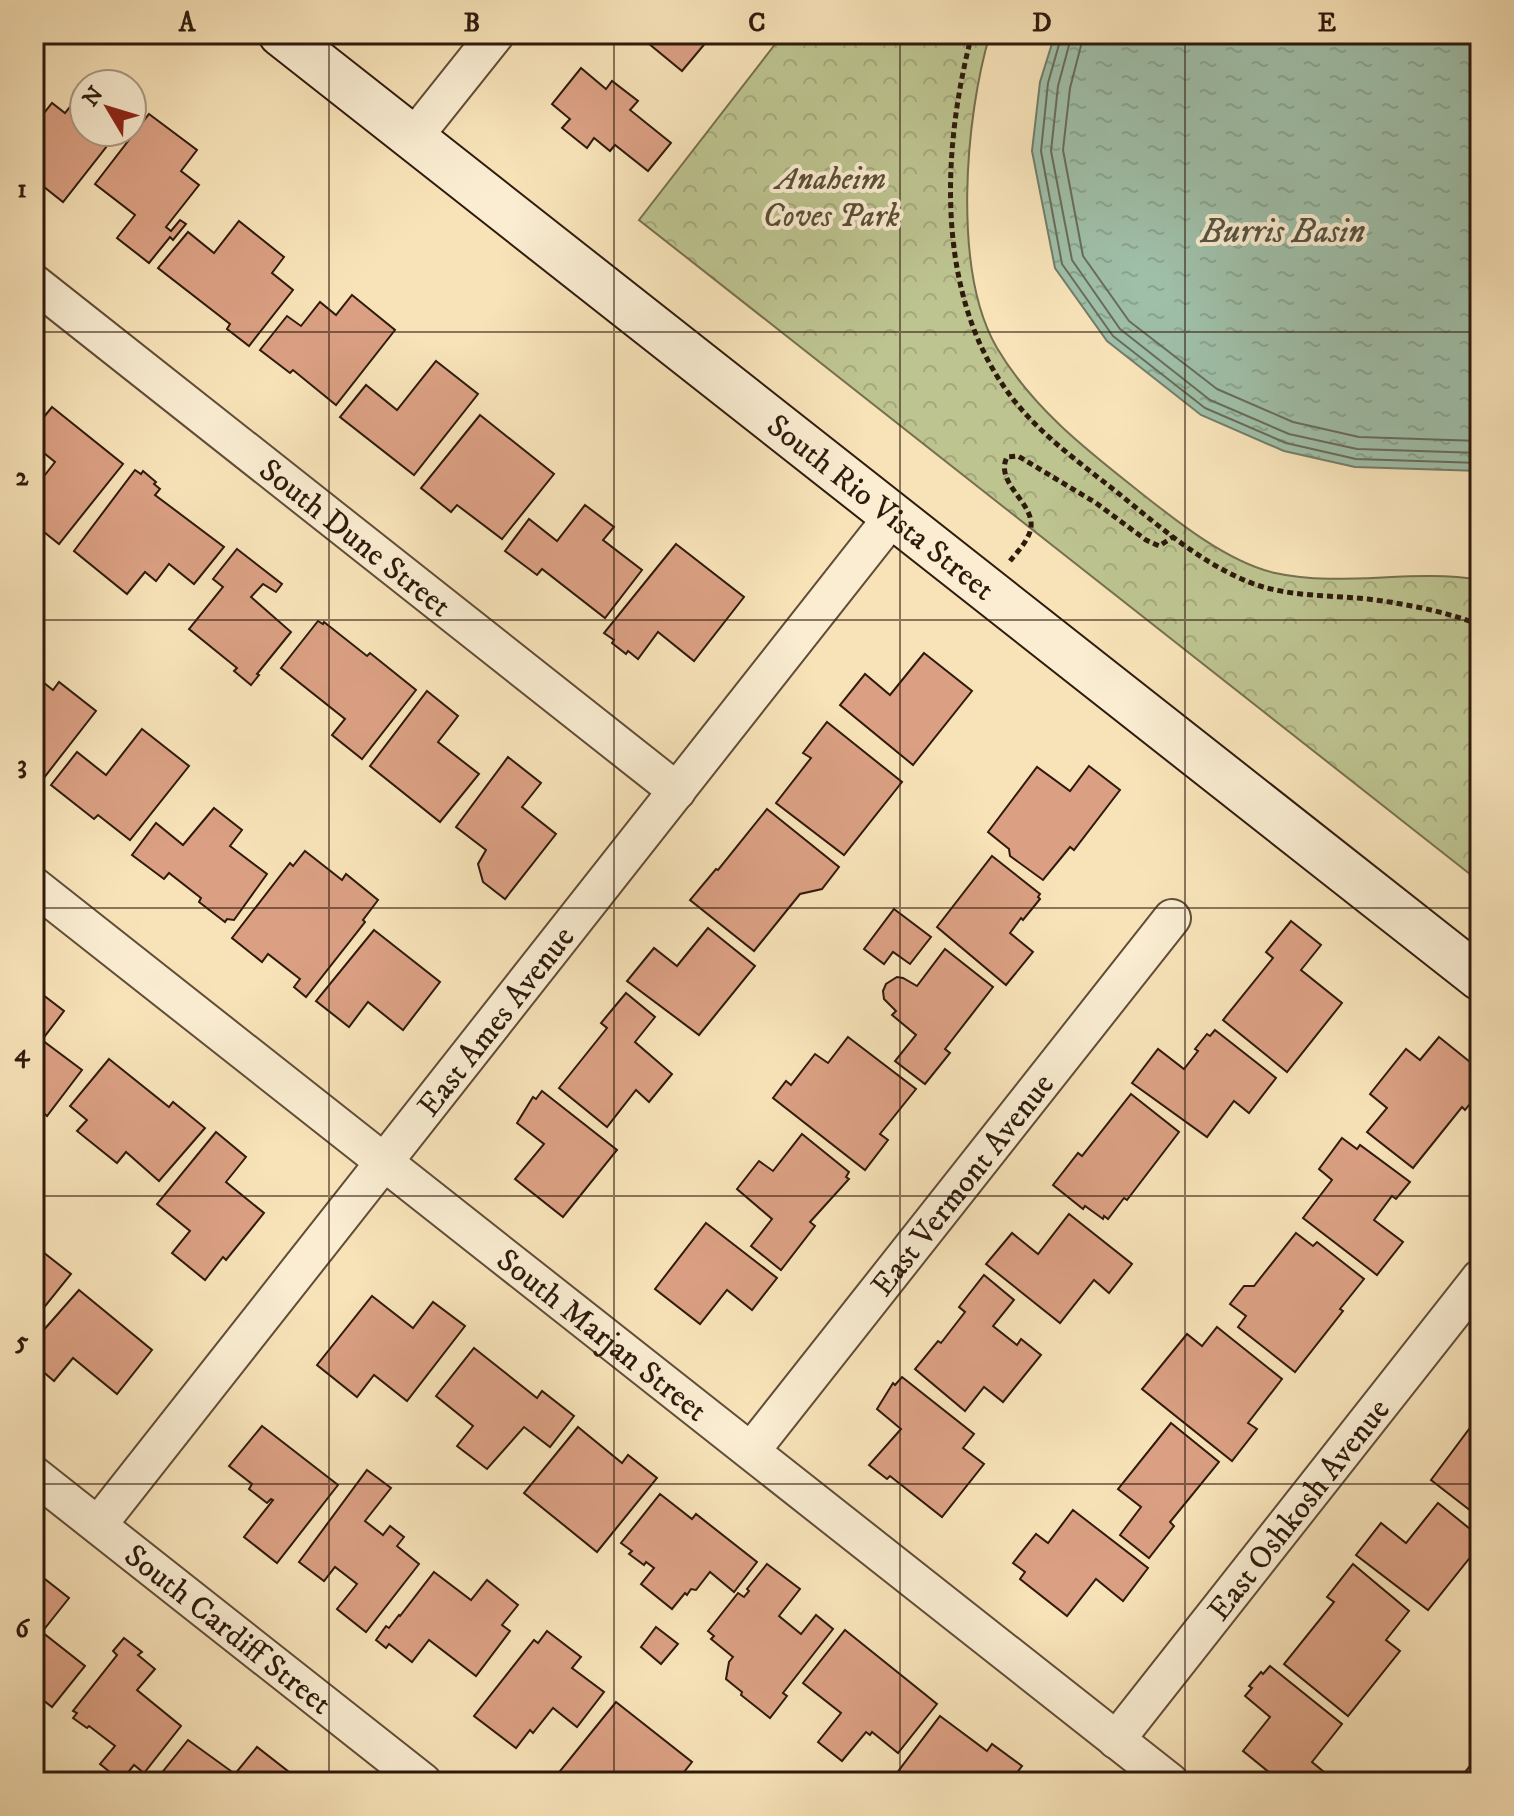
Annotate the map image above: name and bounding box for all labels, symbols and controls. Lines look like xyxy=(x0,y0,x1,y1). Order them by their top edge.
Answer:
text: A xyxy=(178,7,197,40)
text: B xyxy=(464,7,480,40)
text: C xyxy=(748,7,766,40)
text: D xyxy=(1032,7,1052,40)
text: E xyxy=(1318,7,1336,40)
north arrow xyxy=(68,68,148,148)
text: N xyxy=(77,81,110,112)
park label: Anaheim Coves Park xyxy=(762,160,900,237)
text: 1 xyxy=(17,173,27,206)
water label: Burris Basin xyxy=(1200,211,1365,253)
street label: South Rio Vista Street xyxy=(758,406,1002,610)
street label: South Dune Street xyxy=(251,451,458,627)
text: 2 xyxy=(16,461,30,494)
text: 3 xyxy=(17,749,27,782)
street label: East Ames Avenue xyxy=(410,919,584,1125)
text: 4 xyxy=(15,1037,31,1070)
street label: East Vermont Avenue xyxy=(863,1066,1064,1305)
street label: South Marjan Street xyxy=(488,1241,715,1431)
text: 5 xyxy=(15,1325,29,1358)
street label: East Oshkosh Avenue xyxy=(1200,1391,1399,1629)
street label: South Cardiff Street xyxy=(116,1536,339,1724)
text: 6 xyxy=(15,1613,30,1646)

